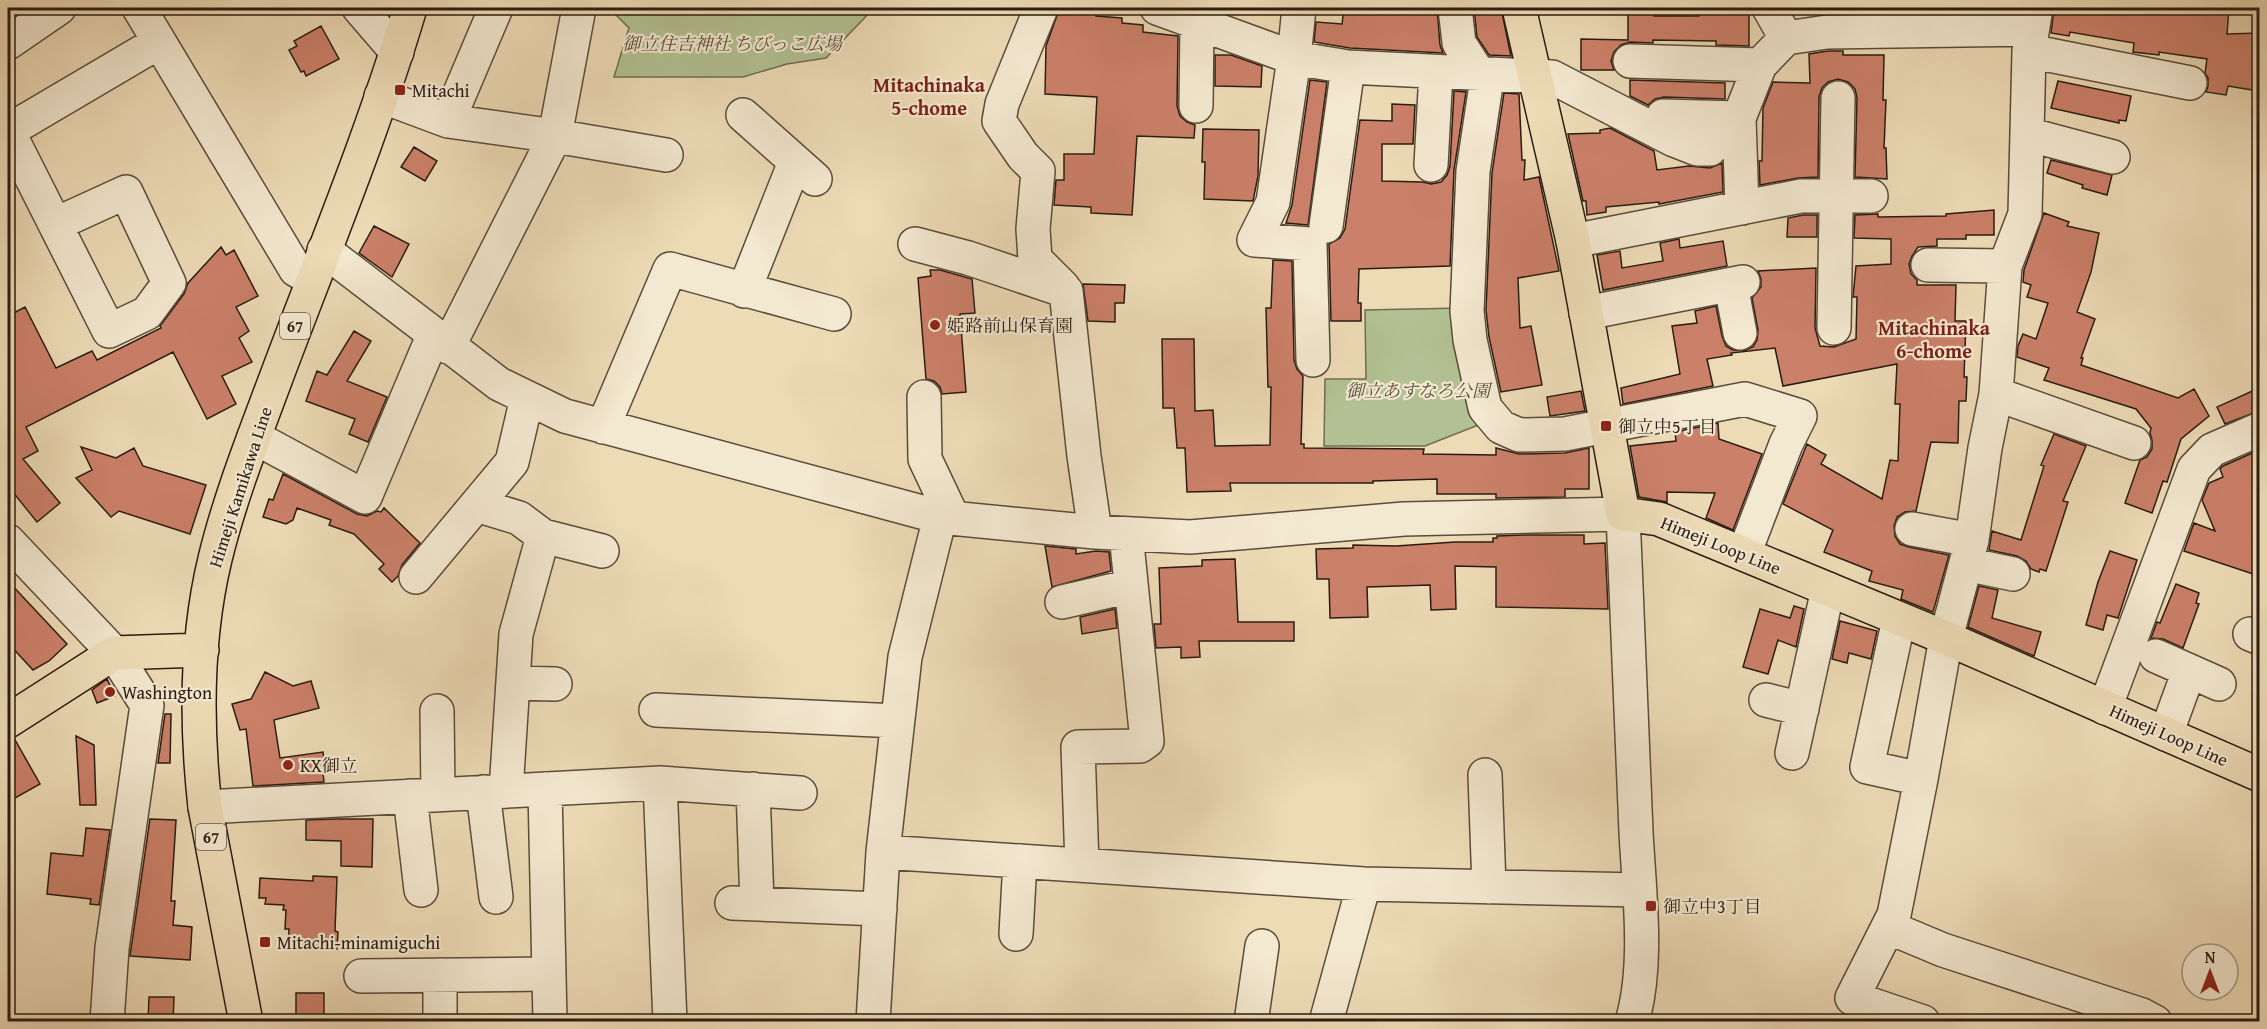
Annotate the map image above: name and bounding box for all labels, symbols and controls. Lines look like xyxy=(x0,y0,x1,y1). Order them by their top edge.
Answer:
park label: 御立住吉神社 ちびっこ広場 xyxy=(622,30,844,57)
district label: Mitachinaka 5-chome xyxy=(873,70,986,122)
place label: Mitachi xyxy=(412,77,470,104)
marker: Mitachi xyxy=(393,83,407,97)
place label: 姫路前山保育園 xyxy=(947,312,1073,339)
road number: 67 xyxy=(280,313,310,339)
district label: Mitachinaka 6-chome xyxy=(1878,313,1991,365)
marker: 姫路前山保育園 xyxy=(928,318,942,332)
park label: 御立あすなろ公園 xyxy=(1346,377,1493,404)
street label: Himeji Kamikawa Line xyxy=(201,403,279,571)
place label: 御立中5丁目 xyxy=(1618,413,1717,440)
marker: 御立中5丁目 xyxy=(1599,419,1613,433)
street label: Himeji Loop Line xyxy=(1657,509,1785,581)
place label: Washington xyxy=(122,679,212,706)
marker: Washington xyxy=(103,685,117,699)
street label: Himeji Loop Line xyxy=(2105,697,2233,773)
place label: KX御立 xyxy=(300,752,358,779)
marker: KX御立 xyxy=(281,758,295,772)
road number: 67 xyxy=(196,824,226,850)
place label: 御立中3丁目 xyxy=(1663,893,1762,920)
marker: 御立中3丁目 xyxy=(1644,899,1658,913)
place label: Mitachi-minamiguchi xyxy=(277,929,440,956)
marker: Mitachi-minamiguchi xyxy=(258,935,272,949)
north arrow xyxy=(2180,942,2240,1002)
text: N xyxy=(2205,945,2216,969)

